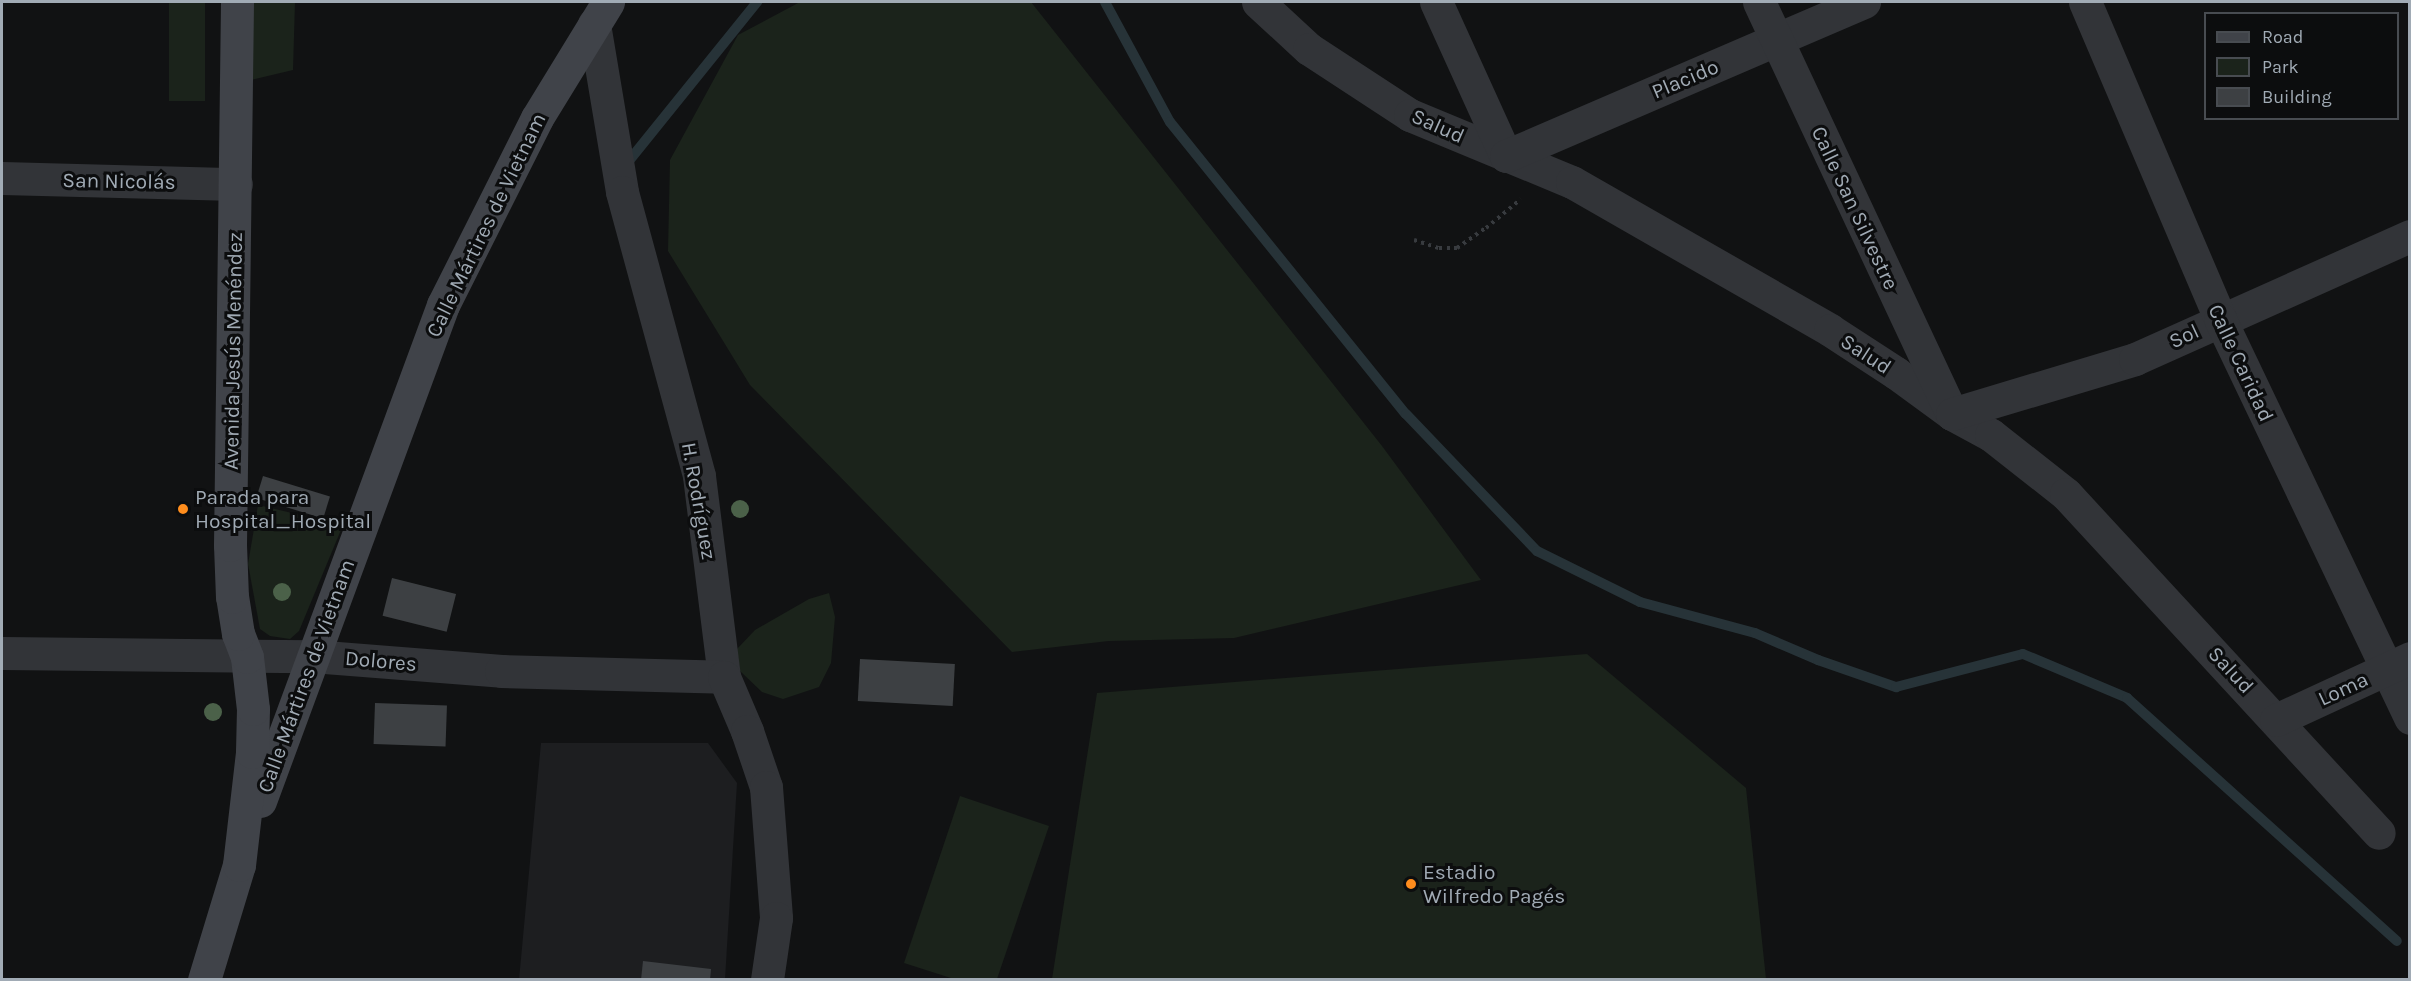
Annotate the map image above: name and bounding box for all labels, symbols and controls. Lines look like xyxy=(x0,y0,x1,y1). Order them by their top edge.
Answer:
legend xyxy=(2204,12,2399,120)
text: Road xyxy=(2262,26,2303,48)
street label: Placido xyxy=(1648,54,1722,104)
text: Park xyxy=(2262,56,2299,78)
text: Building xyxy=(2262,86,2332,108)
street label: Salud xyxy=(1408,103,1468,149)
street label: Calle Mártires de Vietnam xyxy=(421,109,551,341)
street label: Calle San Silvestre xyxy=(1806,122,1904,294)
street label: San Nicolás xyxy=(62,167,176,195)
street label: Avenida Jesús Menéndez xyxy=(218,232,248,470)
street label: Calle Caridad xyxy=(2203,300,2279,426)
street label: Sol xyxy=(2165,318,2203,354)
street label: Salud xyxy=(1836,328,1896,380)
street label: H. Rodríguez xyxy=(676,440,722,562)
place label: Parada para Hospital_Hospital xyxy=(195,484,371,534)
marker: Parada para Hospital_Hospital xyxy=(176,502,190,516)
street label: Calle Mártires de Vietnam xyxy=(252,556,360,796)
street label: Salud xyxy=(2203,641,2259,699)
street label: Dolores xyxy=(344,645,418,677)
street label: Loma xyxy=(2314,666,2372,712)
place label: Estadio Wilfredo Pagés xyxy=(1423,859,1565,909)
marker: Estadio Wilfredo Pagés xyxy=(1404,877,1418,891)

